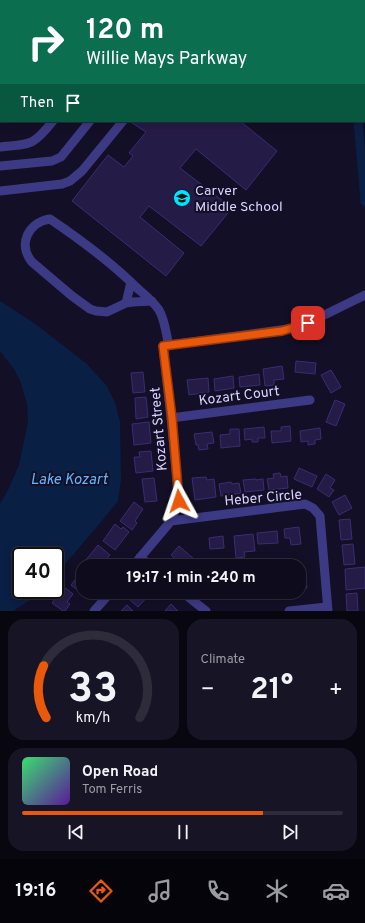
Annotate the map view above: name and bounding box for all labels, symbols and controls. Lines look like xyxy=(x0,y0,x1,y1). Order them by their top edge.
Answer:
text: 120 m xyxy=(86,13,164,49)
icon: right xyxy=(20,16,72,68)
text: Willie Mays Parkway xyxy=(86,48,247,71)
icon: arrive xyxy=(62,92,84,114)
text: Then xyxy=(20,94,54,113)
place label: Carver Middle School xyxy=(195,183,283,216)
school or university icon: Carver Middle School xyxy=(172,188,192,208)
pin xyxy=(291,306,325,340)
icon: arrive xyxy=(297,312,319,334)
street label: Kozart Court xyxy=(198,383,281,410)
street label: Kozart Street xyxy=(147,386,172,471)
water label: Lake Kozart xyxy=(30,471,108,490)
position arrow xyxy=(158,480,200,522)
street label: Heber Circle xyxy=(224,487,303,510)
speed limit sign: 40 xyxy=(12,547,64,599)
text: 19:17 · 1 min · 240 m xyxy=(126,569,256,588)
text: Climate xyxy=(201,652,245,668)
text: 33 xyxy=(68,663,118,716)
text: 21° xyxy=(250,672,293,709)
text: − xyxy=(201,677,215,704)
text: + xyxy=(329,677,343,704)
text: km/h xyxy=(76,708,111,726)
text: Open Road xyxy=(82,763,158,782)
text: Tom Ferris xyxy=(82,782,142,798)
icon: previous xyxy=(65,821,87,843)
icon: pause xyxy=(172,821,194,843)
icon: next xyxy=(279,821,301,843)
icon: directions xyxy=(87,877,115,905)
icon: music xyxy=(146,877,174,905)
icon: phone xyxy=(204,877,232,905)
icon: climate xyxy=(263,877,291,905)
icon: car xyxy=(322,877,350,905)
text: 19:16 xyxy=(15,880,56,903)

